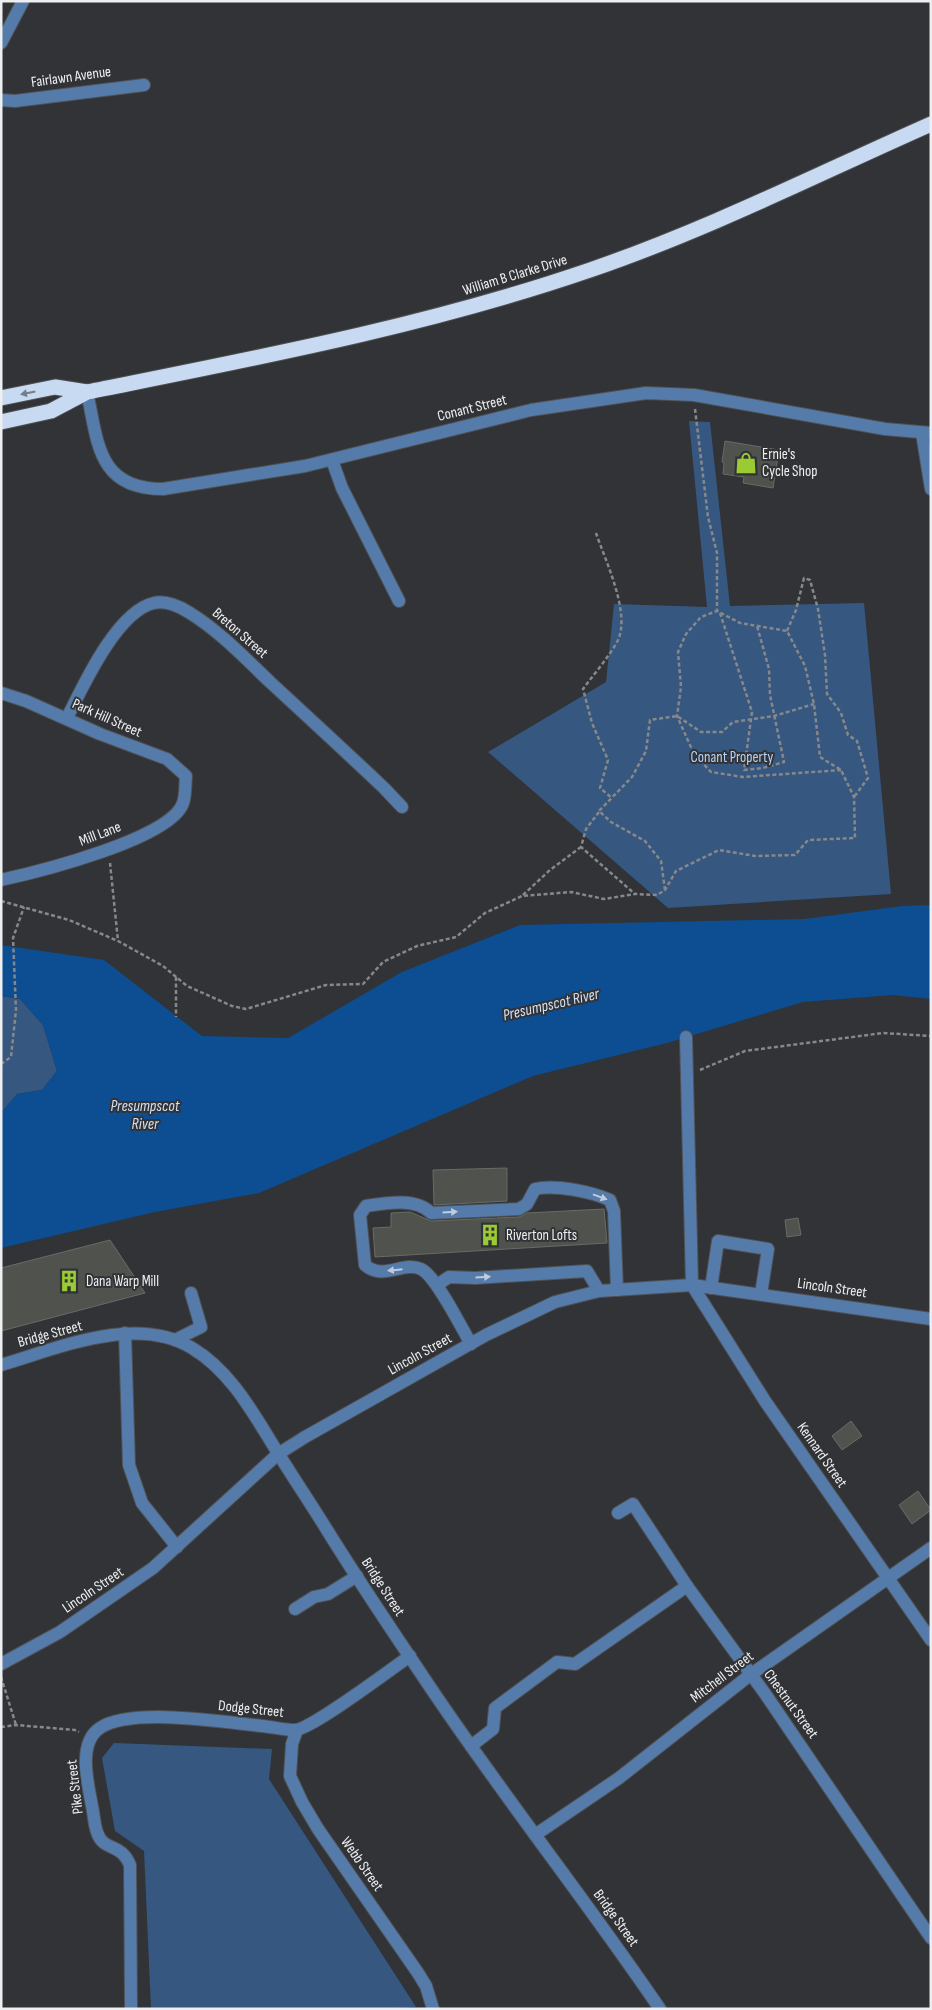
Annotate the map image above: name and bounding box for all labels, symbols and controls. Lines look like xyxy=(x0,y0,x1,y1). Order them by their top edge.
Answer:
street label: Fairlawn Avenue xyxy=(30,62,112,92)
street label: William B Clarke Drive xyxy=(460,250,570,300)
one-way arrow xyxy=(20,389,36,397)
street label: Conant Street xyxy=(435,390,509,426)
place label: Ernie's Cycle Shop xyxy=(762,445,817,481)
shop icon: Ernie's Cycle Shop xyxy=(733,450,759,476)
street label: Breton Street xyxy=(208,604,272,663)
street label: Park Hill Street xyxy=(69,694,145,742)
park label: Conant Property xyxy=(691,748,774,767)
street label: Mill Lane xyxy=(76,817,124,851)
water label: Presumpscot River xyxy=(501,985,601,1025)
water label: Presumpscot River xyxy=(111,1097,181,1134)
one-way arrow xyxy=(593,1193,608,1201)
one-way arrow xyxy=(442,1207,458,1215)
building icon: Riverton Lofts xyxy=(477,1222,503,1248)
place label: Riverton Lofts xyxy=(506,1226,577,1245)
one-way arrow xyxy=(387,1266,403,1274)
building icon: Dana Warp Mill xyxy=(56,1268,82,1294)
place label: Dana Warp Mill xyxy=(86,1272,159,1291)
one-way arrow xyxy=(475,1273,491,1281)
street label: Lincoln Street xyxy=(796,1274,868,1302)
street label: Bridge Street xyxy=(16,1316,85,1352)
street label: Lincoln Street xyxy=(385,1328,456,1379)
street label: Kennard Street xyxy=(793,1419,852,1492)
street label: Bridge Street xyxy=(357,1554,409,1620)
street label: Lincoln Street xyxy=(59,1562,128,1617)
street label: Mitchell Street xyxy=(687,1647,758,1707)
street label: Chestnut Street xyxy=(760,1666,823,1743)
street label: Dodge Street xyxy=(217,1696,285,1722)
street label: Pike Street xyxy=(62,1758,88,1815)
street label: Webb Street xyxy=(336,1833,388,1895)
street label: Bridge Street xyxy=(589,1886,643,1951)

